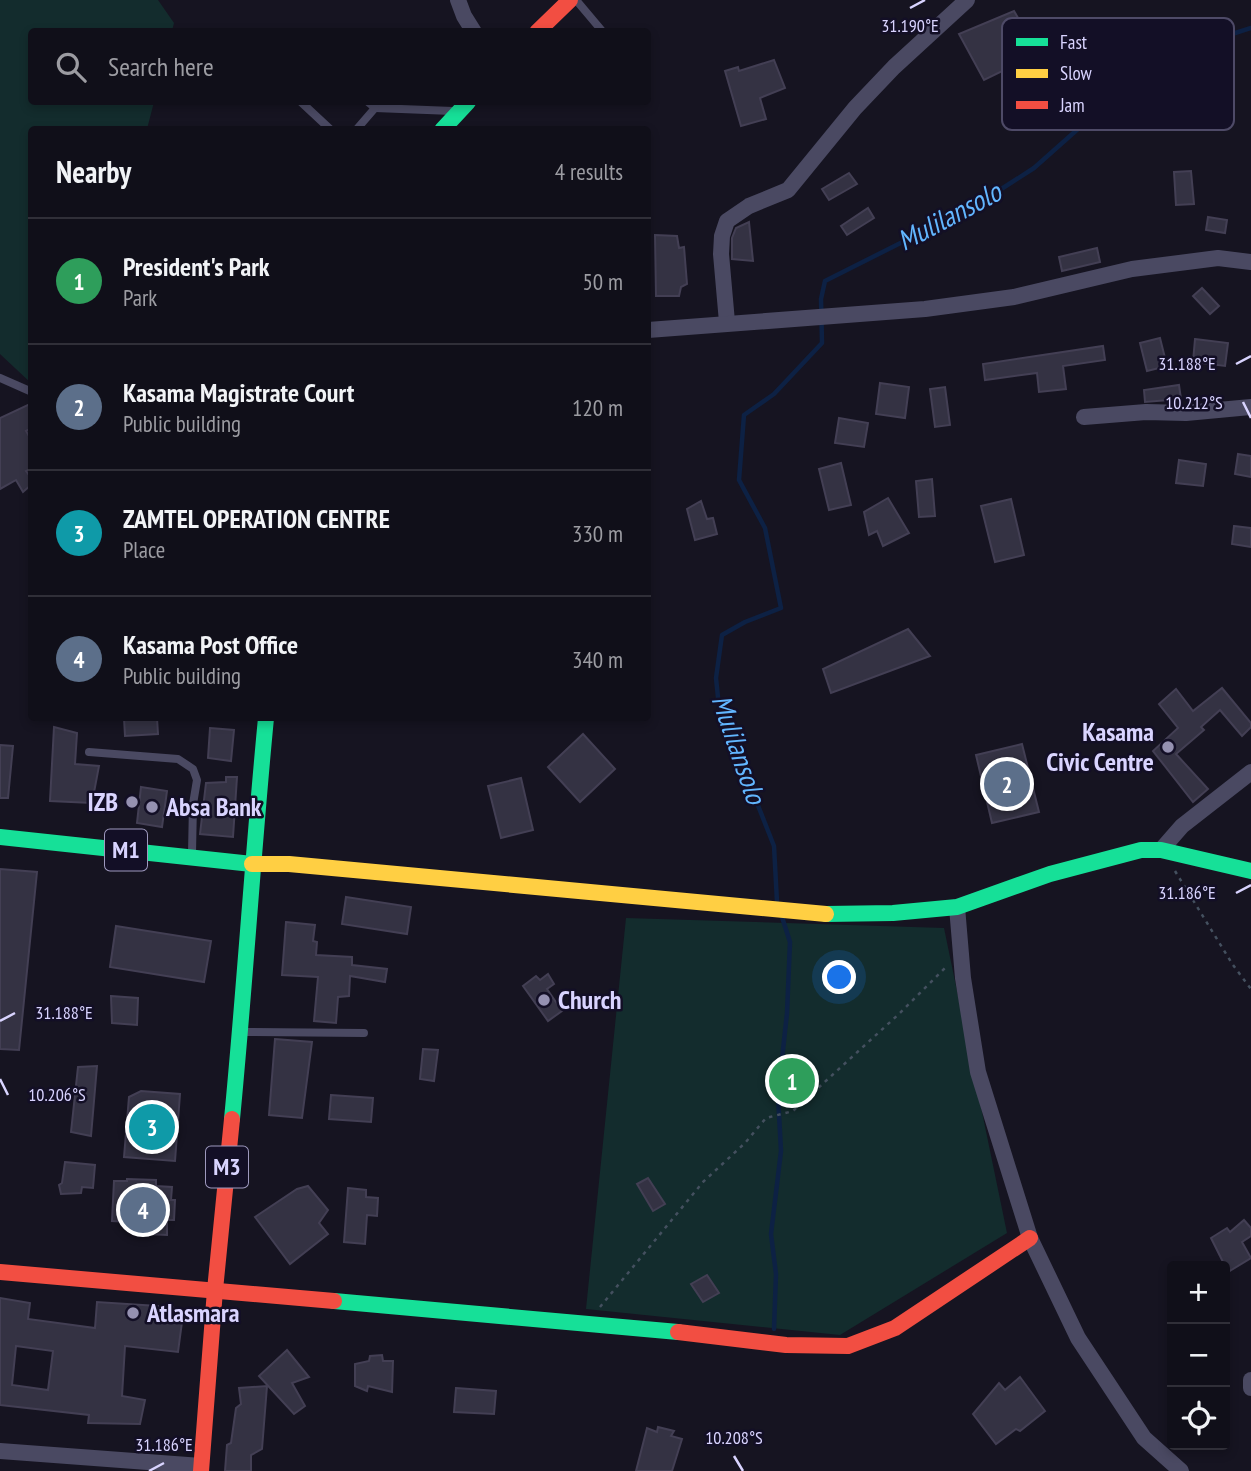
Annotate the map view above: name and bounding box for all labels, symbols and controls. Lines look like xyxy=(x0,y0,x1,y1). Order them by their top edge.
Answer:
text: 31.190°E xyxy=(881,14,939,37)
legend xyxy=(1002,18,1234,130)
search box xyxy=(28,28,651,105)
text: Fast xyxy=(1060,30,1088,54)
icon: search xyxy=(52,48,90,86)
text: Search here xyxy=(108,50,214,83)
text: Slow xyxy=(1060,61,1093,85)
text: Jam xyxy=(1059,93,1085,117)
text: Nearby xyxy=(56,152,131,191)
text: 4 results xyxy=(555,157,623,186)
water label: Mulilansolo xyxy=(890,172,1009,258)
text: President's Park xyxy=(123,250,270,283)
text: 1 xyxy=(74,267,85,296)
text: 50 m xyxy=(582,267,623,296)
text: Park xyxy=(123,283,157,312)
text: 31.188°E xyxy=(1158,352,1216,375)
text: Kasama Magistrate Court xyxy=(123,376,354,409)
text: 10.212°S xyxy=(1165,391,1223,414)
text: 2 xyxy=(74,393,85,422)
text: 120 m xyxy=(572,393,623,422)
text: Public building xyxy=(123,409,241,438)
text: ZAMTEL OPERATION CENTRE xyxy=(123,502,390,535)
text: 3 xyxy=(74,519,85,548)
text: 330 m xyxy=(572,519,623,548)
text: Place xyxy=(123,535,165,564)
text: Kasama Post Office xyxy=(123,628,298,661)
text: 4 xyxy=(74,645,85,674)
text: 340 m xyxy=(572,645,623,674)
text: Public building xyxy=(123,661,241,690)
water label: Mulilansolo xyxy=(704,689,776,810)
place label: Kasama Civic Centre xyxy=(1046,715,1154,778)
marker: Kasama Civic Centre xyxy=(1160,739,1176,755)
pin: 2 xyxy=(984,758,1030,810)
place label: IZB xyxy=(88,785,118,818)
place label: Absa Bank xyxy=(165,790,262,823)
marker: IZB xyxy=(124,794,140,810)
marker: Absa Bank xyxy=(144,799,160,815)
road number: M1 xyxy=(105,830,147,870)
text: 31.186°E xyxy=(1158,881,1216,904)
your location xyxy=(822,960,856,994)
place label: Church xyxy=(558,983,622,1016)
marker: Church xyxy=(536,992,552,1008)
text: 31.188°E xyxy=(35,1001,93,1024)
pin: 1 xyxy=(769,1055,815,1107)
text: 10.206°S xyxy=(28,1083,86,1106)
pin: 3 xyxy=(129,1101,175,1153)
road number: M3 xyxy=(206,1147,248,1188)
pin: 4 xyxy=(120,1184,166,1236)
map controls xyxy=(1167,1261,1230,1450)
button: + xyxy=(1167,1261,1230,1324)
place label: Atlasmara xyxy=(146,1296,239,1329)
marker: Atlasmara xyxy=(125,1305,141,1321)
button: − xyxy=(1167,1324,1230,1387)
button: locate xyxy=(1167,1387,1230,1450)
text: 10.208°S xyxy=(705,1426,763,1449)
text: 31.186°E xyxy=(135,1433,193,1456)

